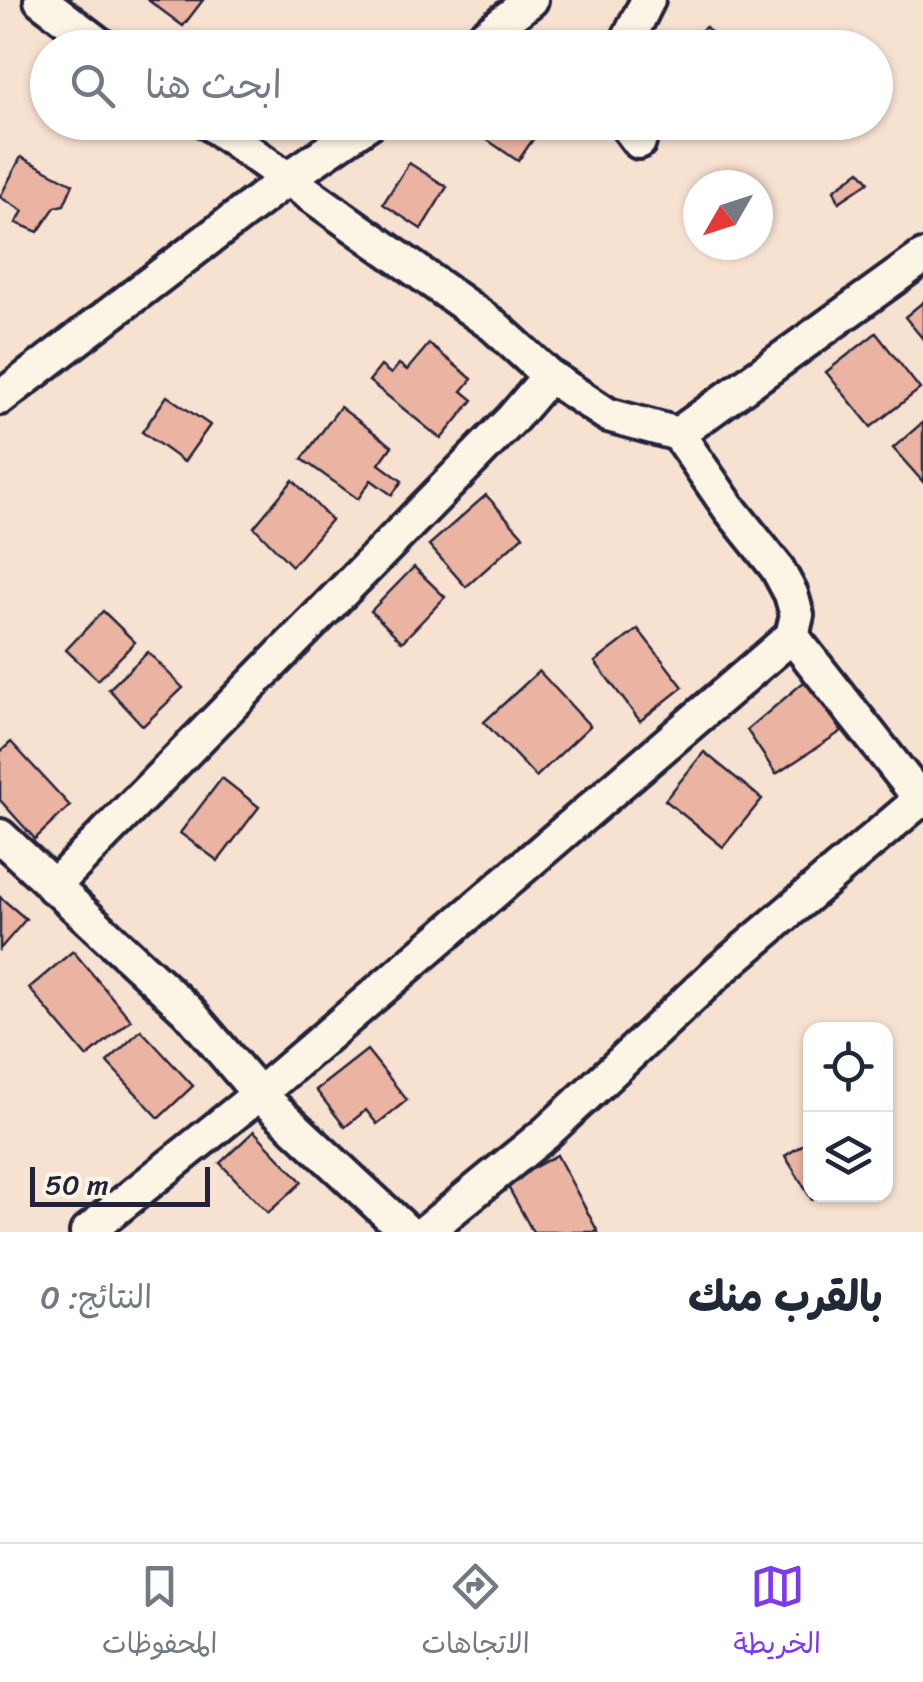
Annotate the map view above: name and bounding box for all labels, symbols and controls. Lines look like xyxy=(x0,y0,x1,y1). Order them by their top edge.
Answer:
search box xyxy=(30,30,893,140)
text: ابحث هنا xyxy=(145,52,282,119)
icon: search xyxy=(65,58,120,113)
north arrow xyxy=(683,170,773,260)
map controls xyxy=(803,1022,893,1202)
button: locate xyxy=(803,1022,893,1112)
button: layers xyxy=(803,1112,893,1202)
text: 50 m xyxy=(45,1160,109,1209)
scale bar xyxy=(30,1162,210,1206)
text: بالقرب منك xyxy=(688,1260,883,1334)
text: النتائج: 0 xyxy=(40,1269,152,1326)
tab: المحفوظات xyxy=(102,1559,217,1668)
tab: الاتجاهات xyxy=(421,1559,530,1668)
tab: الخريطة xyxy=(734,1559,821,1668)

